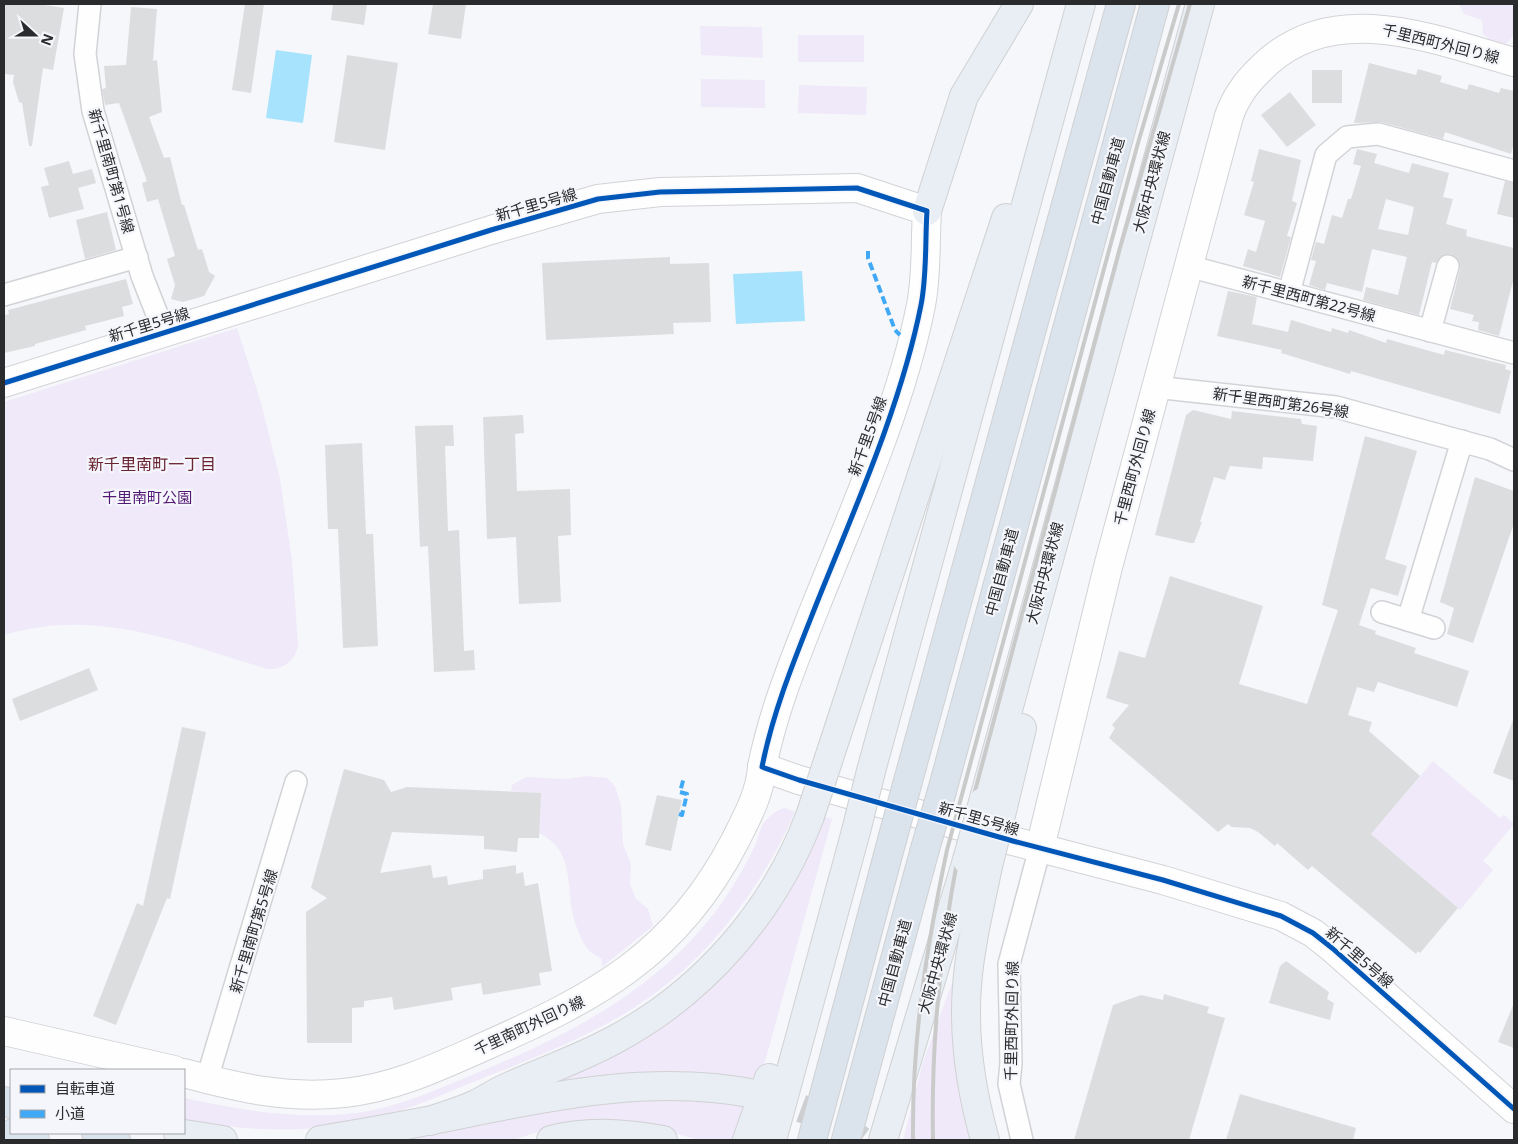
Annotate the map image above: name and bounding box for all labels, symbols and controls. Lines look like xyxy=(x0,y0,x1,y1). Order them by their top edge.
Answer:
north arrow xyxy=(10,10,60,60)
street label: 千里西町外回り線 xyxy=(1380,19,1502,67)
text: N xyxy=(37,31,59,49)
street label: 新千里南町第1号線 xyxy=(85,106,139,236)
street label: 大阪中央環状線 xyxy=(1128,129,1174,235)
street label: 中国自動車道 xyxy=(1086,135,1128,227)
street label: 新千里5号線 xyxy=(493,183,579,225)
street label: 新千里西町第22号線 xyxy=(1240,271,1378,325)
street label: 新千里5号線 xyxy=(106,302,192,346)
street label: 新千里西町第26号線 xyxy=(1212,383,1350,421)
street label: 新千里5号線 xyxy=(843,393,891,479)
street label: 千里西町外回り線 xyxy=(1109,406,1159,528)
district label: 新千里南町一丁目 xyxy=(88,453,216,475)
park label: 千里南町公園 xyxy=(102,487,192,507)
street label: 大阪中央環状線 xyxy=(1021,520,1067,626)
street label: 中国自動車道 xyxy=(980,526,1022,618)
street label: 新千里5号線 xyxy=(936,797,1022,839)
street label: 新千里南町第5号線 xyxy=(225,867,281,995)
street label: 大阪中央環状線 xyxy=(913,910,961,1016)
street label: 中国自動車道 xyxy=(873,917,915,1009)
street label: 新千里5号線 xyxy=(1322,922,1398,992)
street label: 千里西町外回り線 xyxy=(1000,961,1022,1081)
street label: 千里南町外回り線 xyxy=(470,991,588,1059)
legend xyxy=(10,1069,185,1134)
text: 自転車道 xyxy=(55,1078,115,1098)
text: 小道 xyxy=(55,1103,85,1123)

